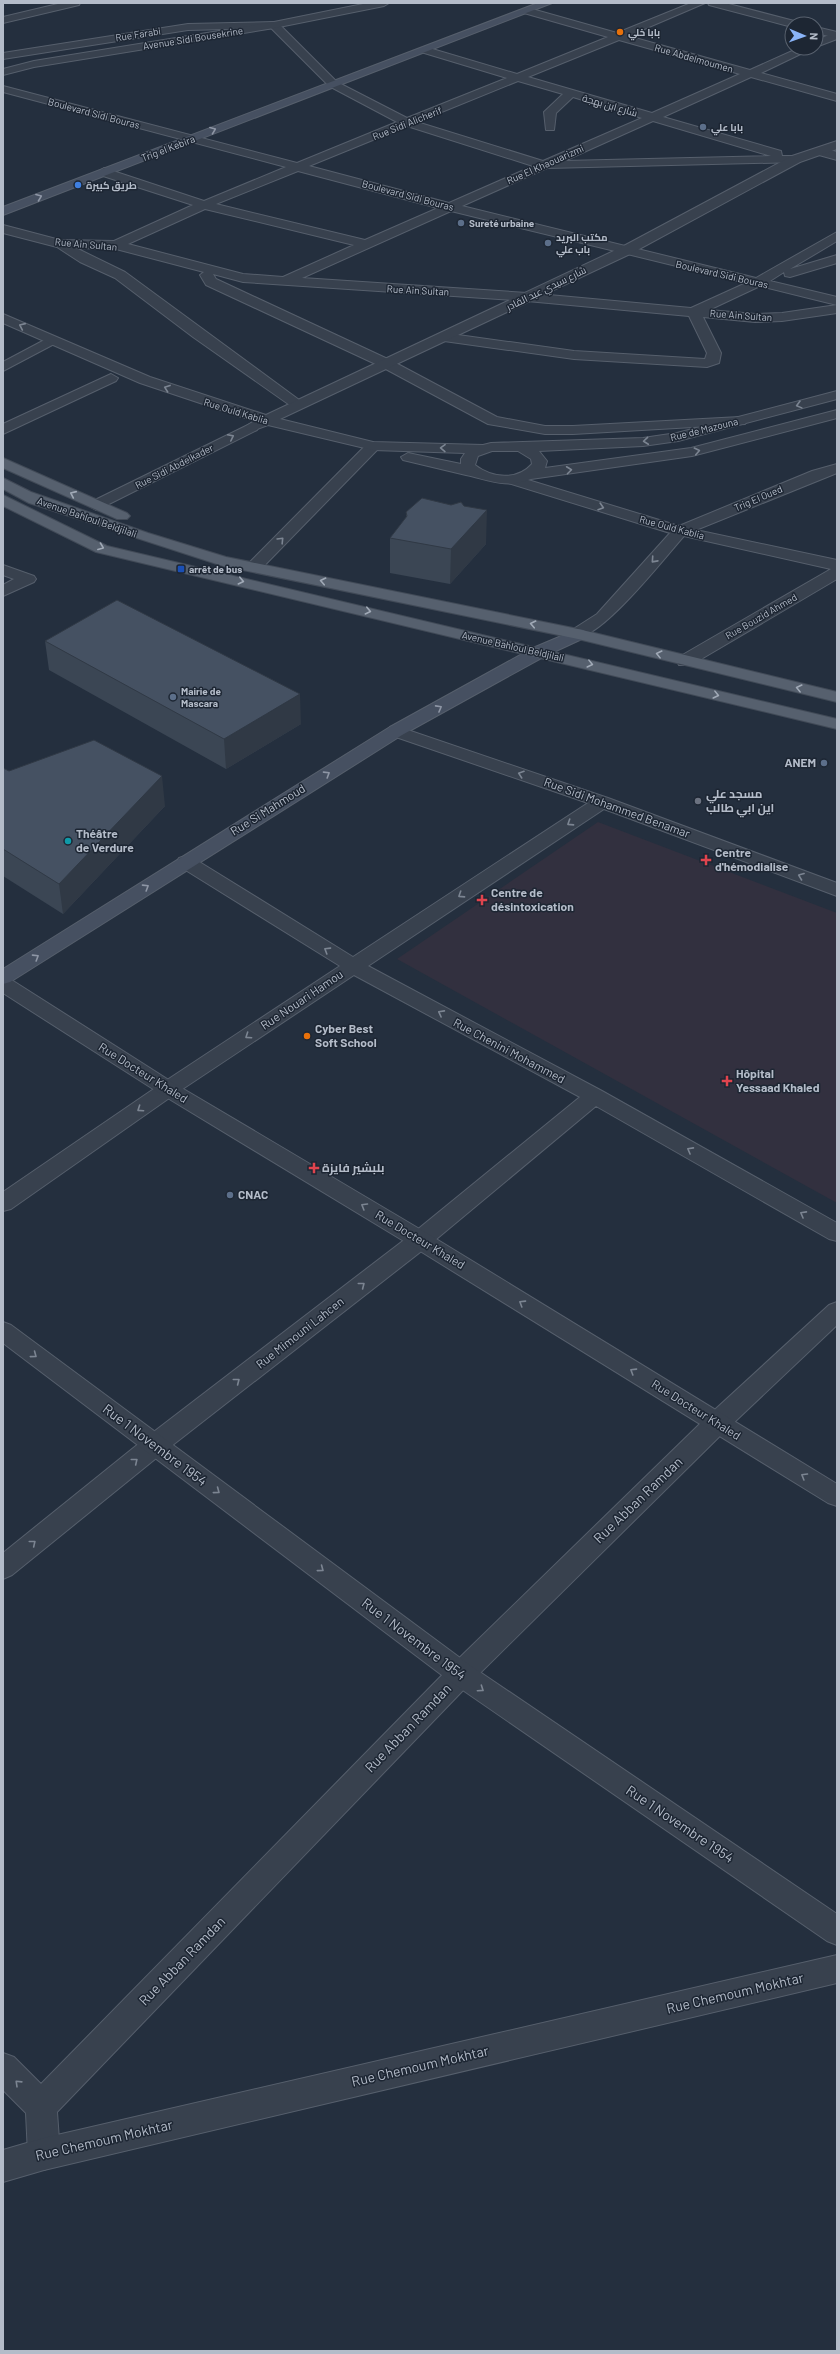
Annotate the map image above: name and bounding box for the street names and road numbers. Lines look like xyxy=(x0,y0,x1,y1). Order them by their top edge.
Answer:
street label: Rue Farabi xyxy=(114,24,162,44)
street label: Avenue Sidi Bousekrine xyxy=(142,24,244,52)
street label: Rue Abdelmoumen xyxy=(653,41,735,75)
street label: شارع ابن بهجة xyxy=(581,91,639,120)
street label: Boulevard Sidi Bouras xyxy=(47,95,141,131)
street label: Rue Sidi Alicherif xyxy=(371,103,444,142)
street label: Trig el Kebira xyxy=(140,132,196,164)
street label: Rue El Khaouarizmi xyxy=(505,142,585,186)
street label: Boulevard Sidi Bouras xyxy=(361,177,455,213)
street label: Rue Ain Sultan xyxy=(54,235,118,253)
street label: Boulevard Sidi Bouras xyxy=(675,258,770,291)
street label: شارع سيدي عبد القادر xyxy=(503,263,589,315)
street label: Rue Ain Sultan xyxy=(386,282,450,298)
street label: Rue Ain Sultan xyxy=(709,307,773,323)
street label: Rue Ould Kablia xyxy=(202,395,270,427)
street label: Rue de Mazouna xyxy=(669,415,739,443)
street label: Rue Sidi Abdelkader xyxy=(133,441,215,491)
street label: Trig El Oued xyxy=(732,482,784,514)
street label: Avenue Bahloul Beldjilali xyxy=(36,494,138,540)
street label: Rue Ould Kablia xyxy=(638,513,706,541)
street label: Rue Bouzid Ahmed xyxy=(723,591,799,641)
street label: Avenue Bahloul Beldjilali xyxy=(461,628,565,664)
street label: Rue Sidi Mohammed Benamar xyxy=(542,774,693,840)
street label: Rue Si Mahmoud xyxy=(227,781,307,838)
street label: Rue Nouari Hamou xyxy=(258,966,345,1032)
street label: Rue Chenini Mohammed xyxy=(451,1015,568,1086)
street label: Rue Docteur Khaled xyxy=(96,1039,191,1105)
street label: Rue Docteur Khaled xyxy=(373,1207,468,1271)
street label: Rue Mimouni Lahcen xyxy=(253,1294,346,1371)
street label: Rue Docteur Khaled xyxy=(649,1376,744,1442)
street label: Rue 1 Novembre 1954 xyxy=(100,1400,211,1489)
street label: Rue Abban Ramdan xyxy=(590,1453,686,1546)
street label: Rue 1 Novembre 1954 xyxy=(359,1594,470,1683)
street label: Rue Abban Ramdan xyxy=(361,1680,454,1776)
street label: Rue 1 Novembre 1954 xyxy=(623,1781,737,1866)
street label: Rue Abban Ramdan xyxy=(135,1913,228,2009)
street label: Rue Chemoum Mokhtar xyxy=(665,1968,805,2017)
street label: Rue Chemoum Mokhtar xyxy=(350,2041,490,2090)
street label: Rue Chemoum Mokhtar xyxy=(34,2115,174,2164)

